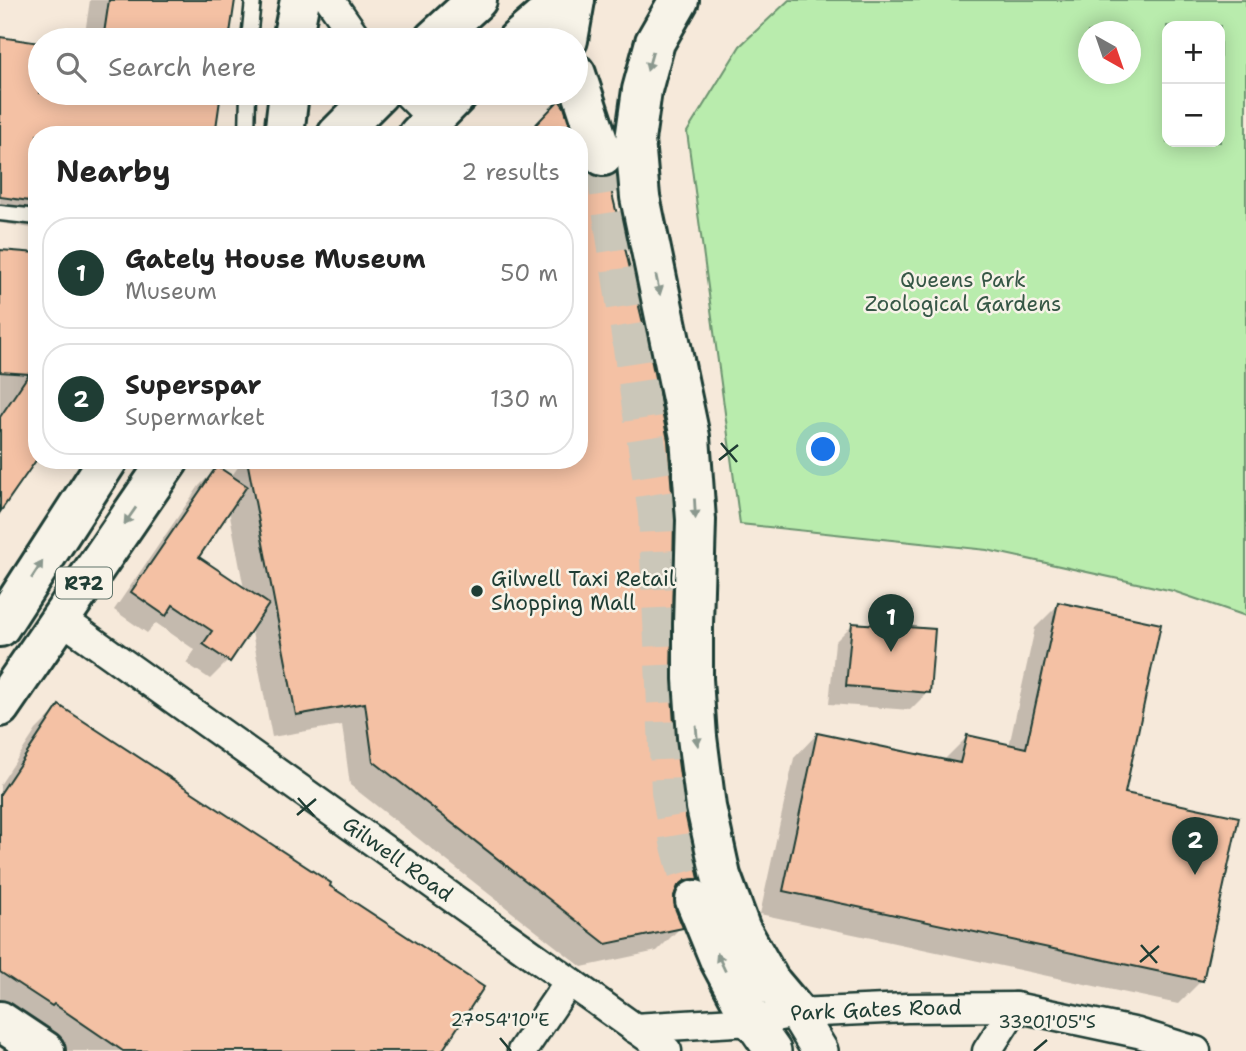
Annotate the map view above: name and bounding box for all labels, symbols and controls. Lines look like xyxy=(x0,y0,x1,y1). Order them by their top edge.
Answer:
north arrow xyxy=(1078,21,1141,84)
map controls xyxy=(1162,21,1225,147)
button: + xyxy=(1162,21,1225,84)
search box xyxy=(28,28,588,105)
icon: search xyxy=(52,48,90,86)
text: Search here xyxy=(108,49,257,84)
one-way arrow xyxy=(644,51,655,73)
button: − xyxy=(1162,84,1225,147)
text: Nearby xyxy=(56,151,171,192)
text: 2 results xyxy=(461,157,560,187)
text: Gately House Museum xyxy=(125,241,426,276)
text: 1 xyxy=(76,258,86,288)
text: 50 m xyxy=(500,258,558,288)
park label: Queens Park Zoological Gardens xyxy=(865,266,1061,318)
one-way arrow xyxy=(653,274,664,296)
text: Museum xyxy=(125,276,217,306)
text: Superspar xyxy=(125,367,261,402)
text: 2 xyxy=(73,384,89,414)
text: 130 m xyxy=(490,384,558,414)
text: Supermarket xyxy=(125,402,265,432)
your location xyxy=(806,432,840,466)
one-way arrow xyxy=(690,498,701,520)
one-way arrow xyxy=(123,507,137,525)
one-way arrow xyxy=(31,560,44,580)
place label: Gilwell Taxi Retail Shopping Mall xyxy=(491,565,676,617)
road number: R72 xyxy=(56,568,112,598)
marker: Gilwell Taxi Retail Shopping Mall xyxy=(469,583,485,599)
pin: 1 xyxy=(868,594,914,652)
one-way arrow xyxy=(692,726,703,748)
street label: Gilwell Road xyxy=(337,810,459,908)
pin: 2 xyxy=(1172,817,1218,875)
one-way arrow xyxy=(716,952,727,972)
street label: Park Gates Road xyxy=(788,993,962,1028)
text: 27°54'10"E xyxy=(451,1008,549,1032)
text: 33°01'05"S xyxy=(998,1010,1096,1034)

